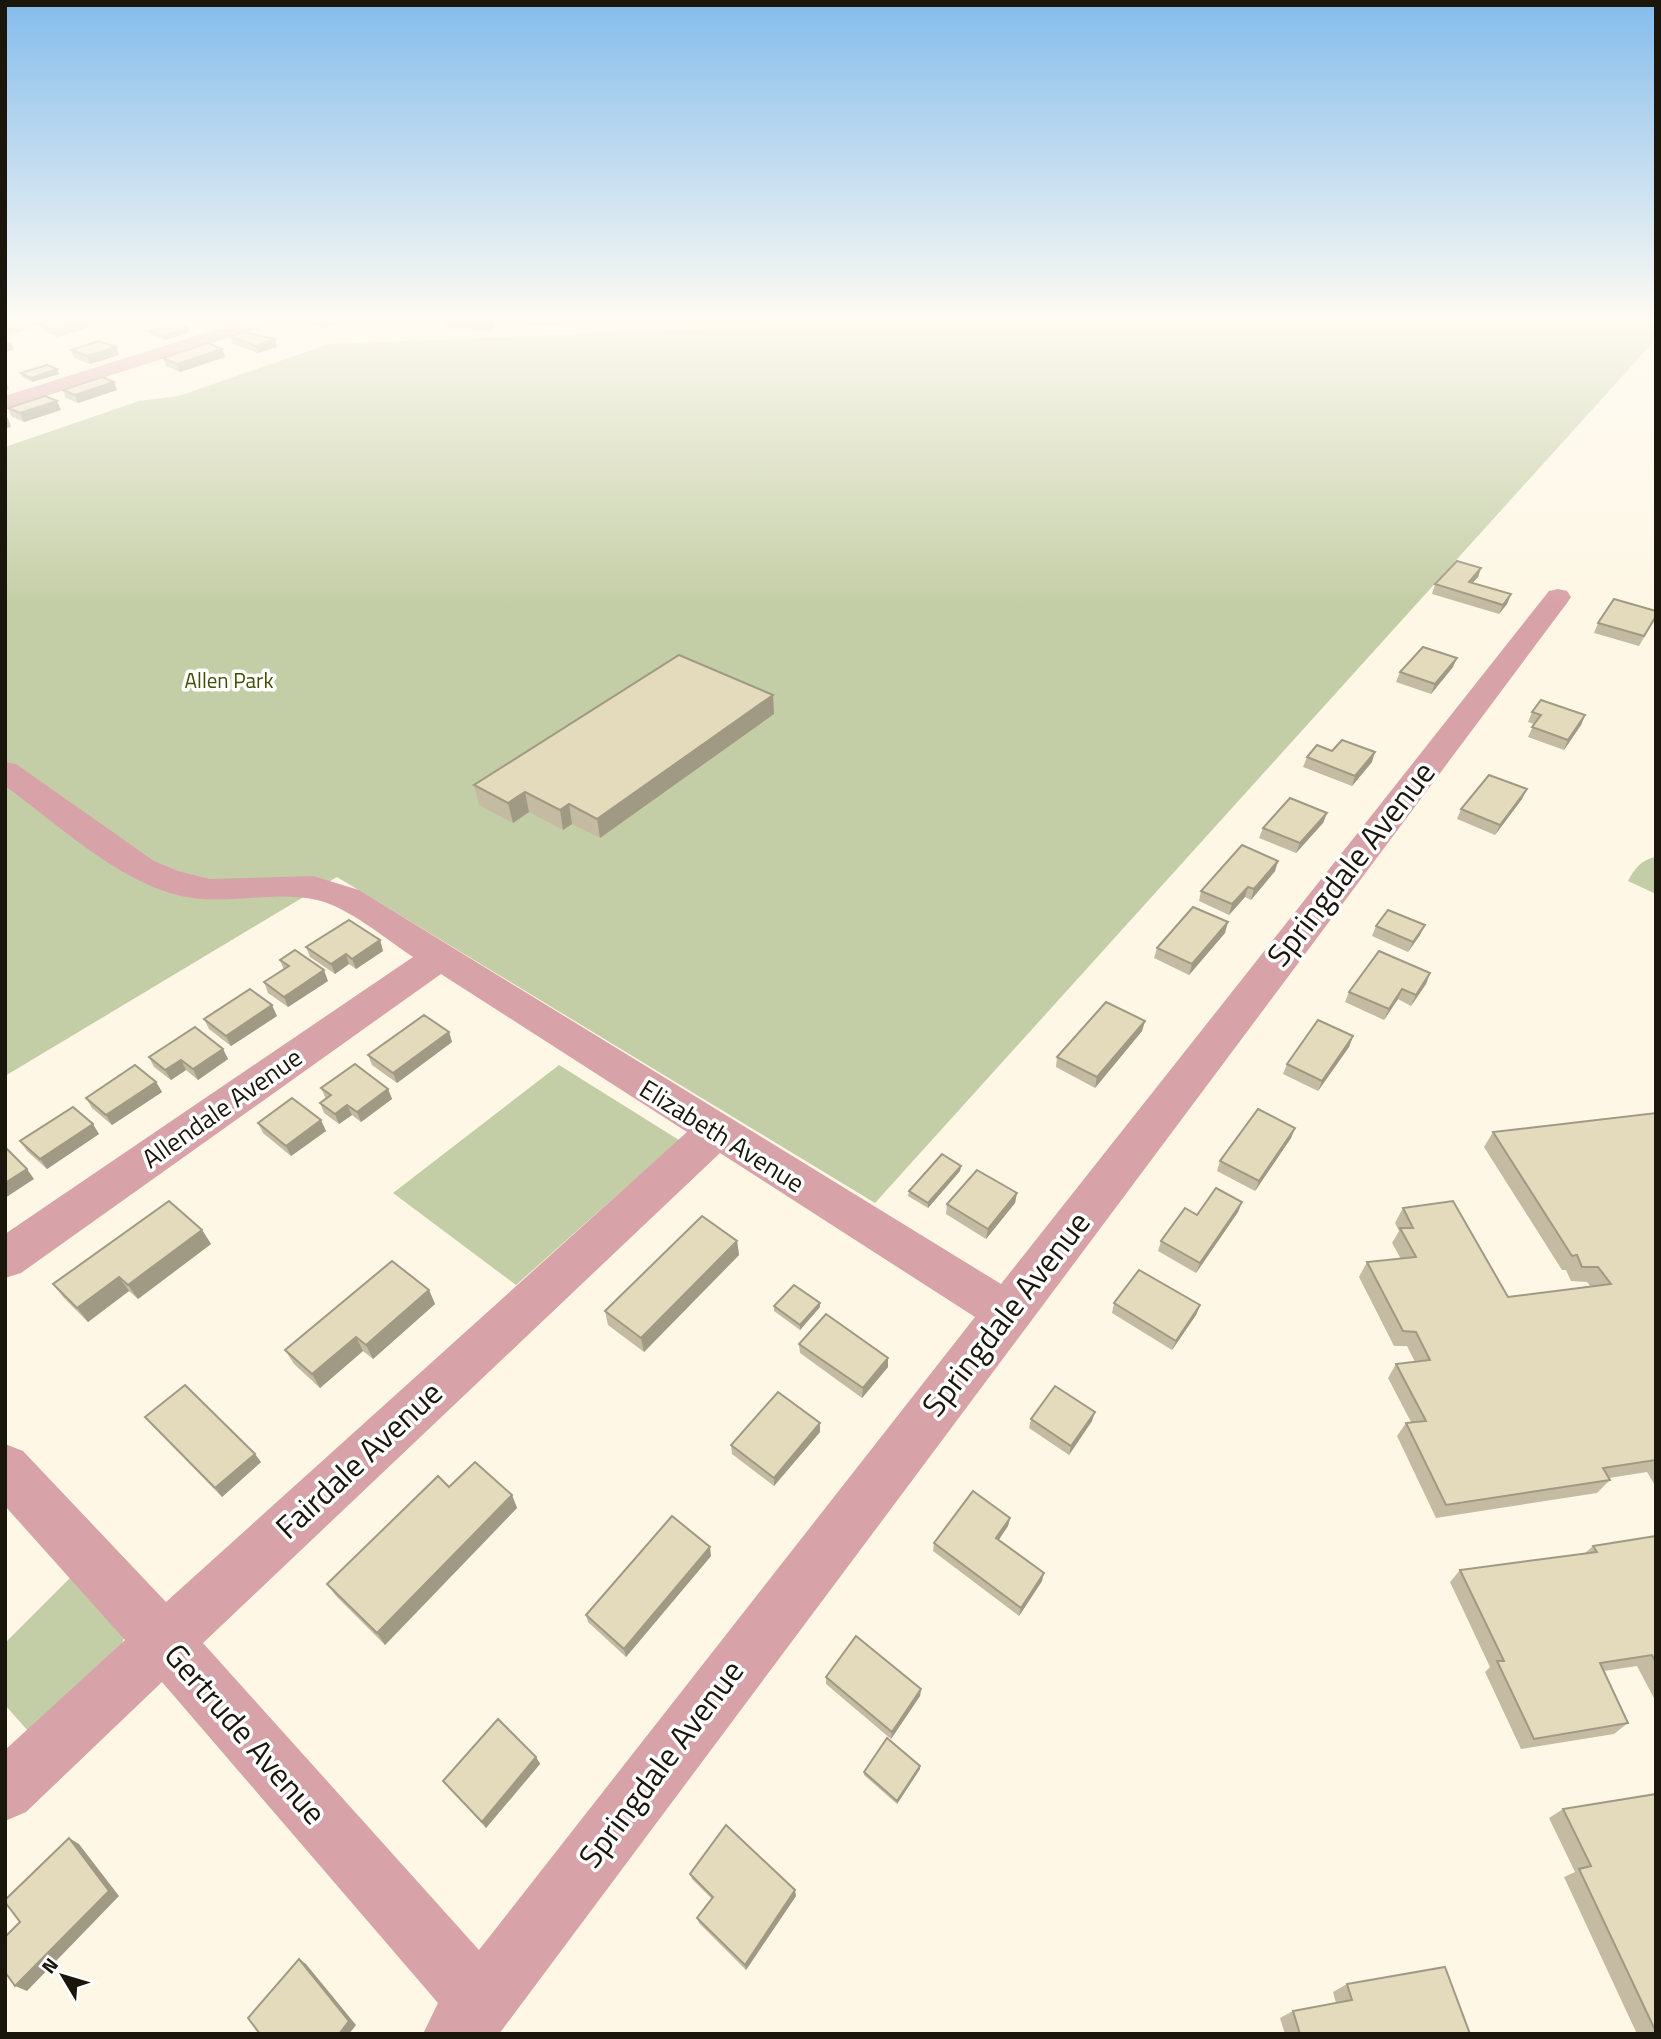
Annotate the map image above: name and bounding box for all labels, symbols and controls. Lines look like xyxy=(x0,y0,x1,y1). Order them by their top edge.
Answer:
park label: Allen Park xyxy=(185,664,273,696)
street label: Springdale Avenue xyxy=(1254,750,1446,976)
street label: Allendale Avenue xyxy=(134,1038,310,1177)
street label: Elizabeth Avenue xyxy=(632,1069,812,1202)
street label: Springdale Avenue xyxy=(909,1200,1101,1426)
street label: Fairdale Avenue xyxy=(264,1369,453,1549)
street label: Gertrude Avenue xyxy=(153,1632,338,1835)
street label: Springdale Avenue xyxy=(566,1649,754,1878)
north arrow xyxy=(28,1941,98,2011)
text: N xyxy=(34,1951,65,1979)

